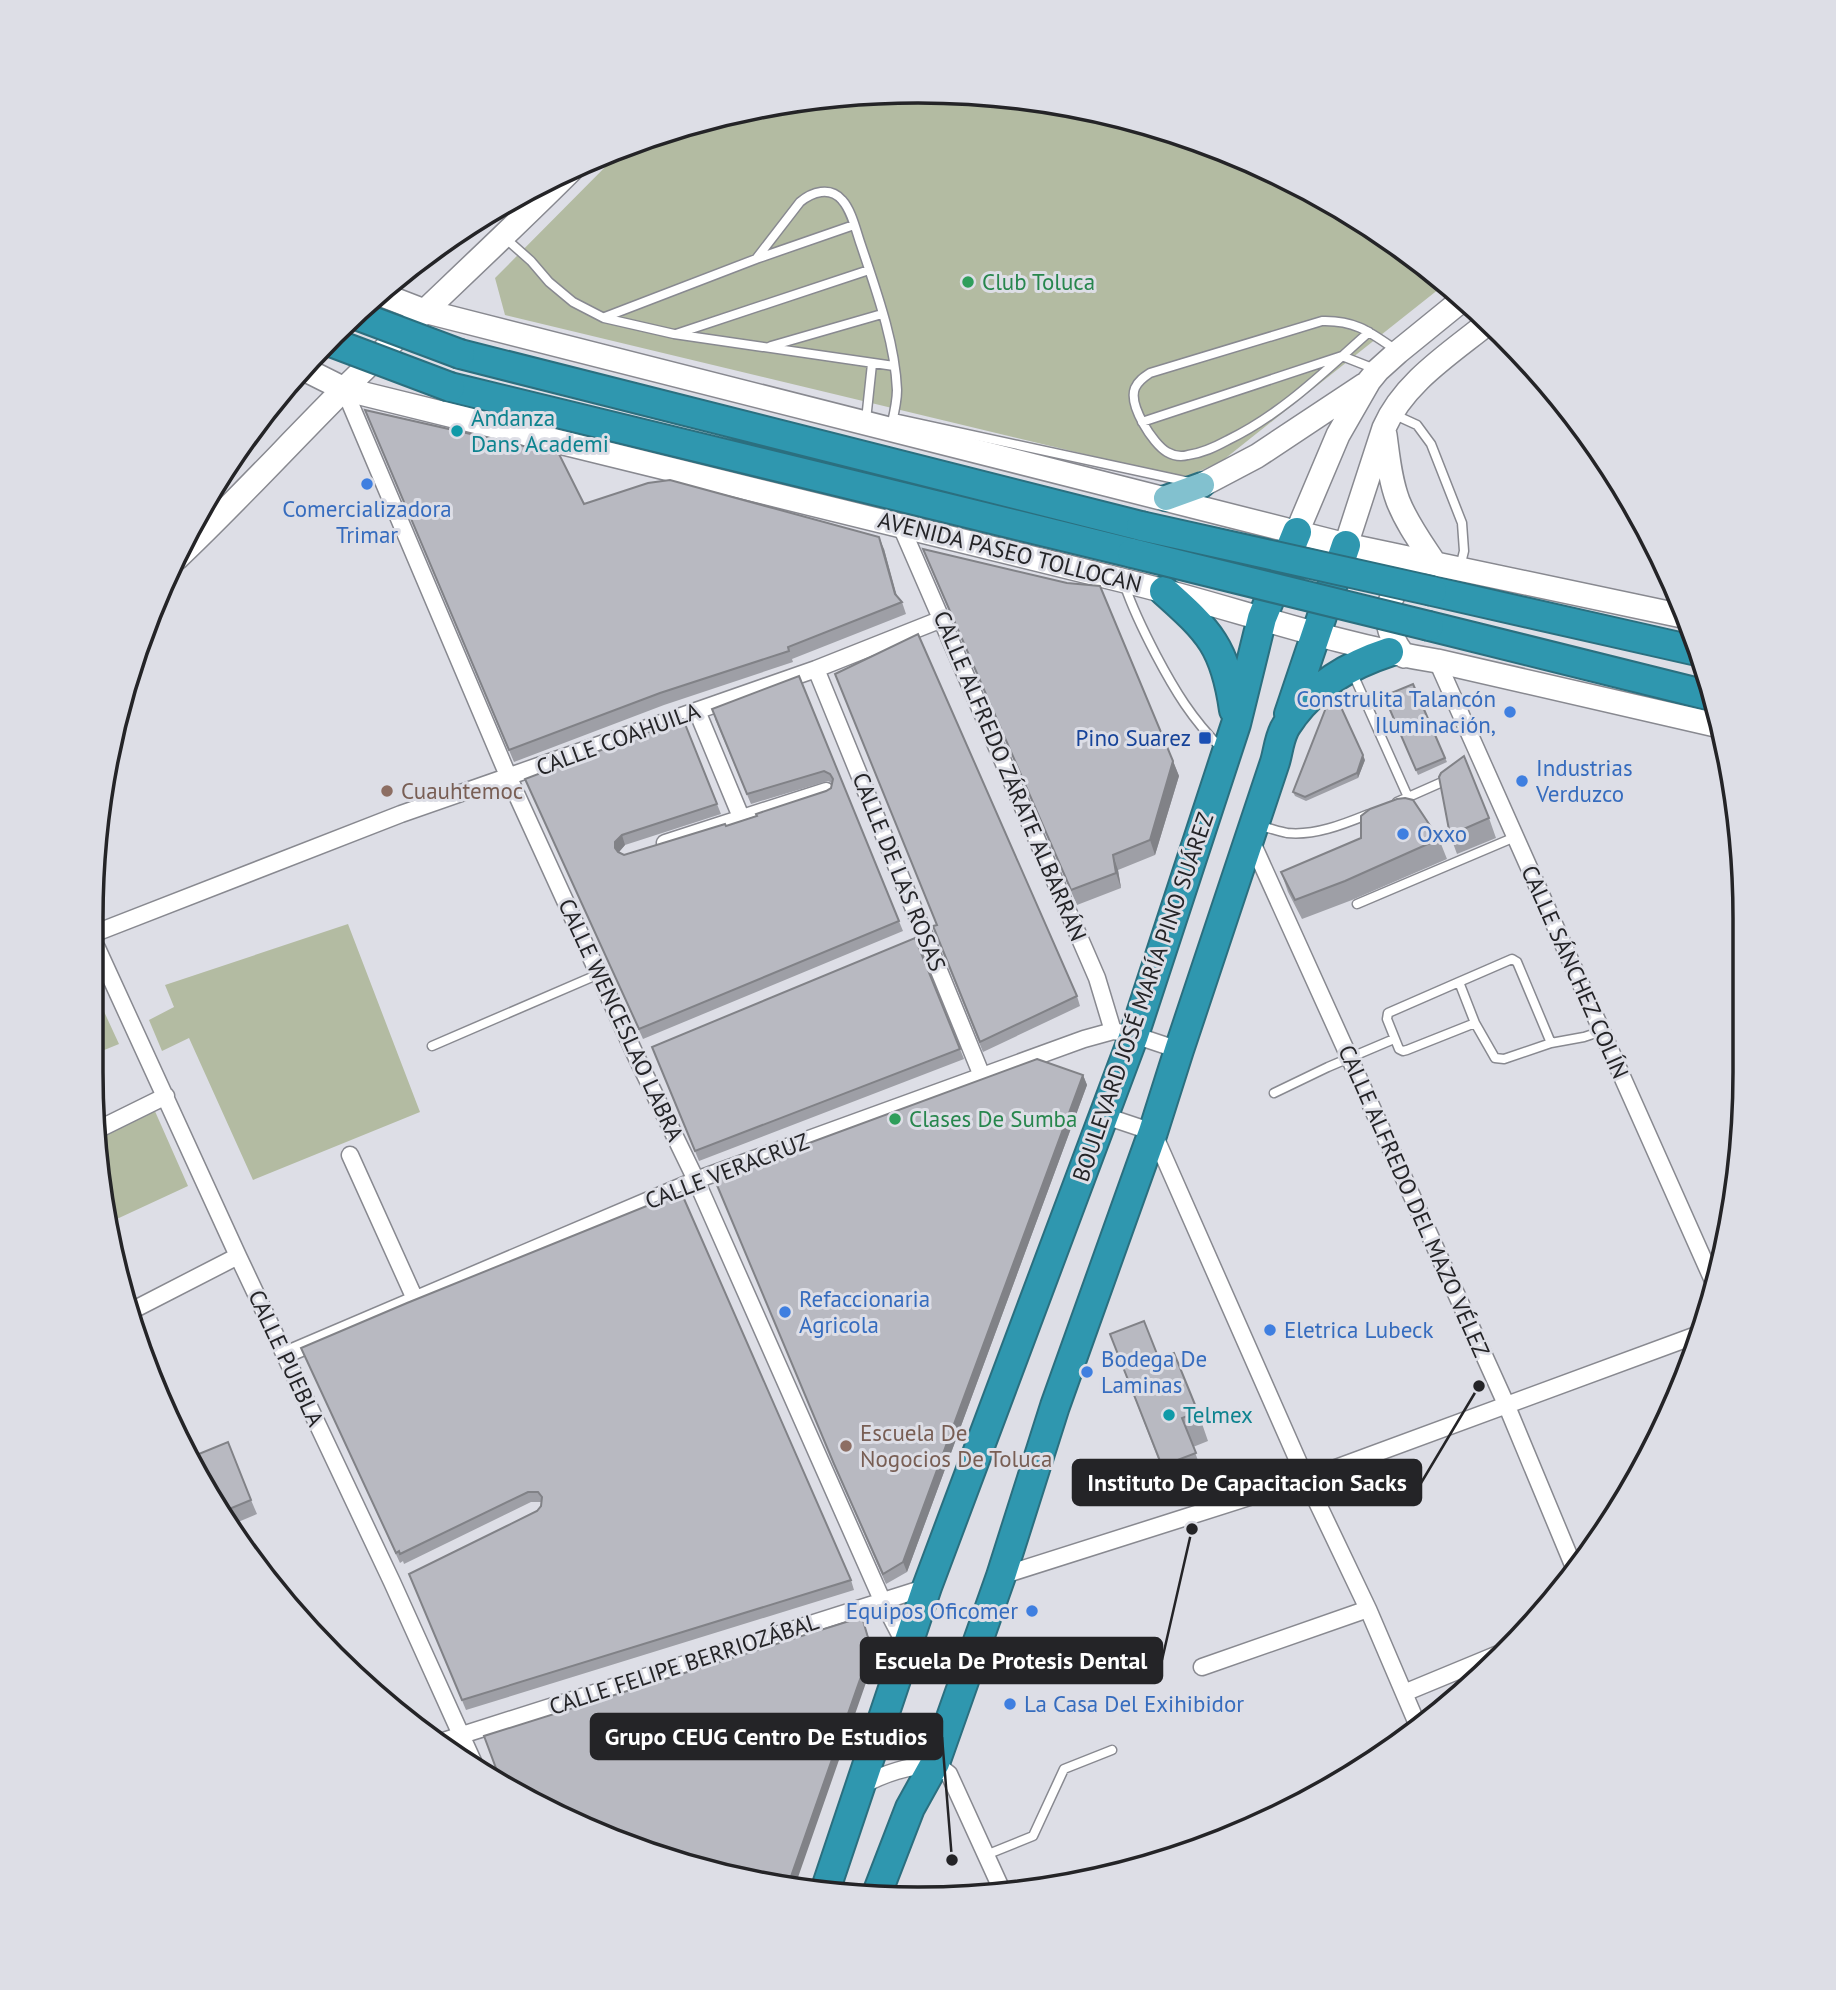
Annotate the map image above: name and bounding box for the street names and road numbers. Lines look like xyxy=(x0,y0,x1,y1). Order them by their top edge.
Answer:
street label: AVENIDA PASEO TOLLOCAN xyxy=(875,505,1145,598)
street label: CALLE ALFREDO ZÁRATE ALBARRÁN xyxy=(928,606,1093,945)
street label: CALLE COAHUILA xyxy=(532,695,704,782)
street label: CALLE DE LAS ROSAS xyxy=(846,768,953,975)
street label: BOULEVARD JOSÉ MARÍA PINO SUÁREZ xyxy=(1066,808,1220,1185)
street label: CALLE SÁNCHEZ COLÍN xyxy=(1515,861,1636,1083)
street label: CALLE WENCESLAO LABRA xyxy=(552,894,691,1146)
street label: CALLE ALFREDO DEL MAZO VÉLEZ xyxy=(1332,1040,1497,1361)
street label: CALLE VERACRUZ xyxy=(641,1126,813,1215)
street label: CALLE PUEBLA xyxy=(242,1285,331,1431)
street label: CALLE FELIPE BERRIOZÁBAL xyxy=(545,1606,822,1721)

